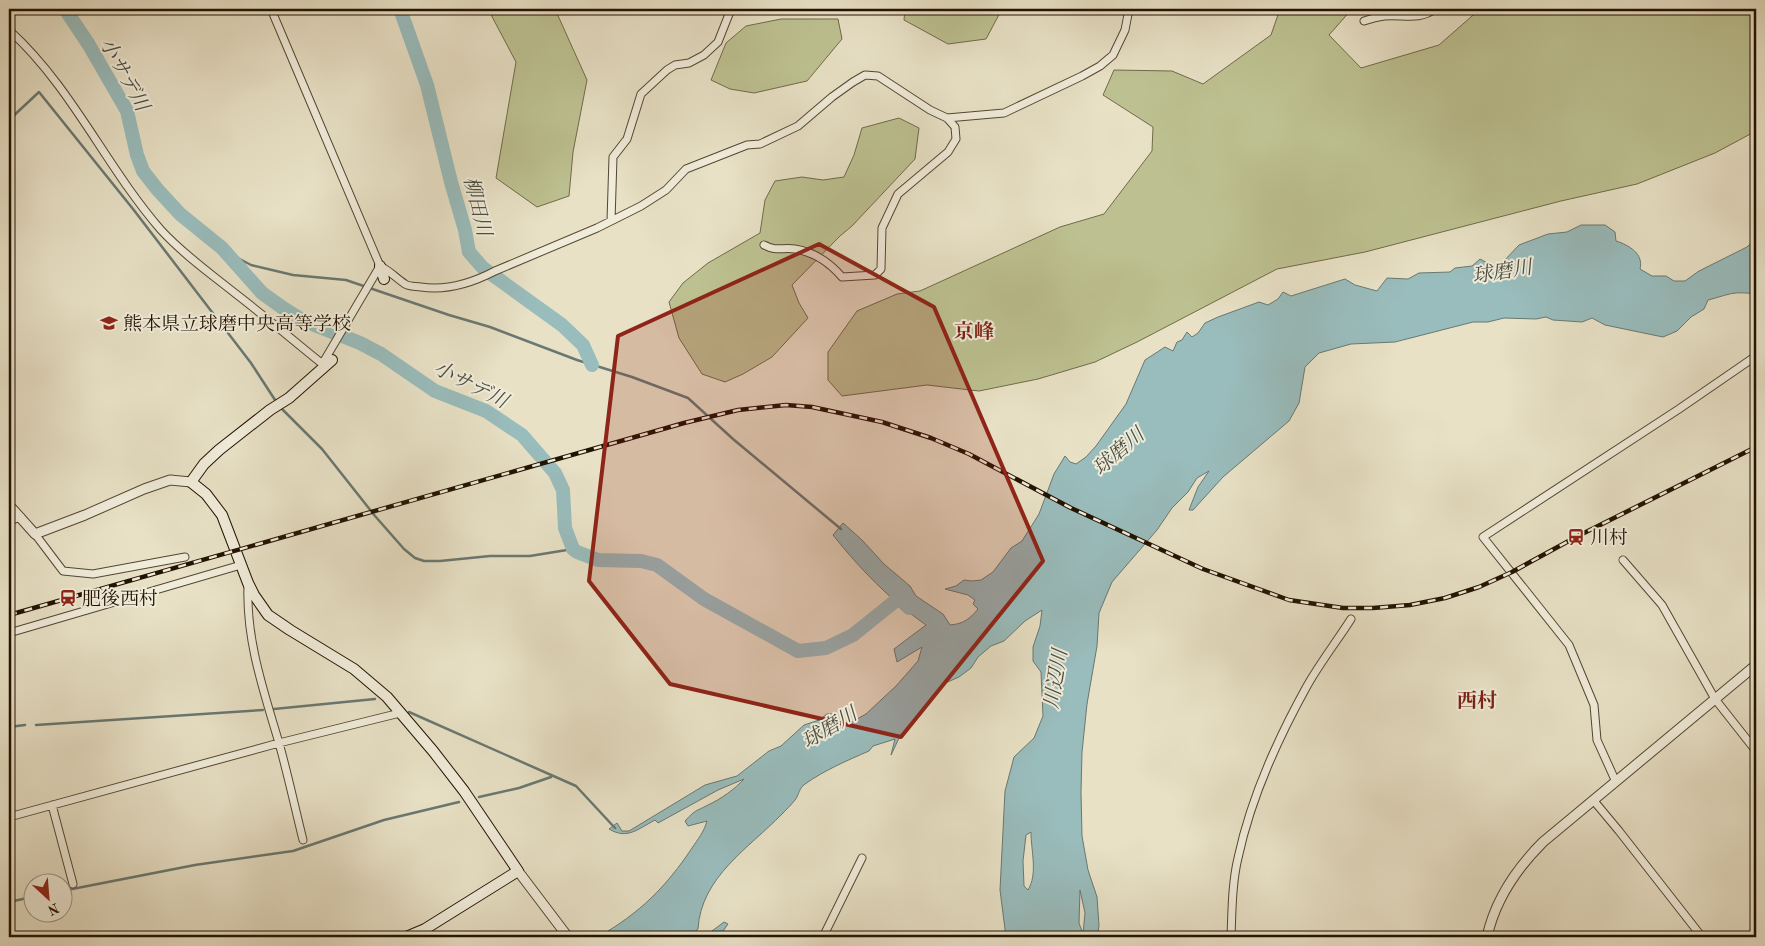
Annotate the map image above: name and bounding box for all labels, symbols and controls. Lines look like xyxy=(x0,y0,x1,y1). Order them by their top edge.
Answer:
water label: 小サデ川 xyxy=(95,34,154,117)
water label: 柳田川 xyxy=(459,174,495,240)
water label: 球磨川 xyxy=(1471,256,1535,288)
school or university icon: 熊本県立球磨中央高等学校 xyxy=(99,313,119,333)
place label: 熊本県立球磨中央高等学校 xyxy=(123,313,351,335)
district label: 京峰 xyxy=(954,320,994,343)
water label: 小サデ川 xyxy=(430,357,513,414)
water label: 球磨川 xyxy=(1089,422,1150,480)
station icon: 川村 xyxy=(1566,527,1586,547)
place label: 川村 xyxy=(1590,528,1628,549)
station icon: 肥後西村 xyxy=(58,588,78,608)
place label: 肥後西村 xyxy=(82,589,158,610)
water label: 川辺川 xyxy=(1040,646,1072,711)
district label: 西村 xyxy=(1457,690,1497,712)
water label: 球磨川 xyxy=(798,702,863,753)
north arrow xyxy=(22,874,72,924)
text: N xyxy=(45,900,61,918)

